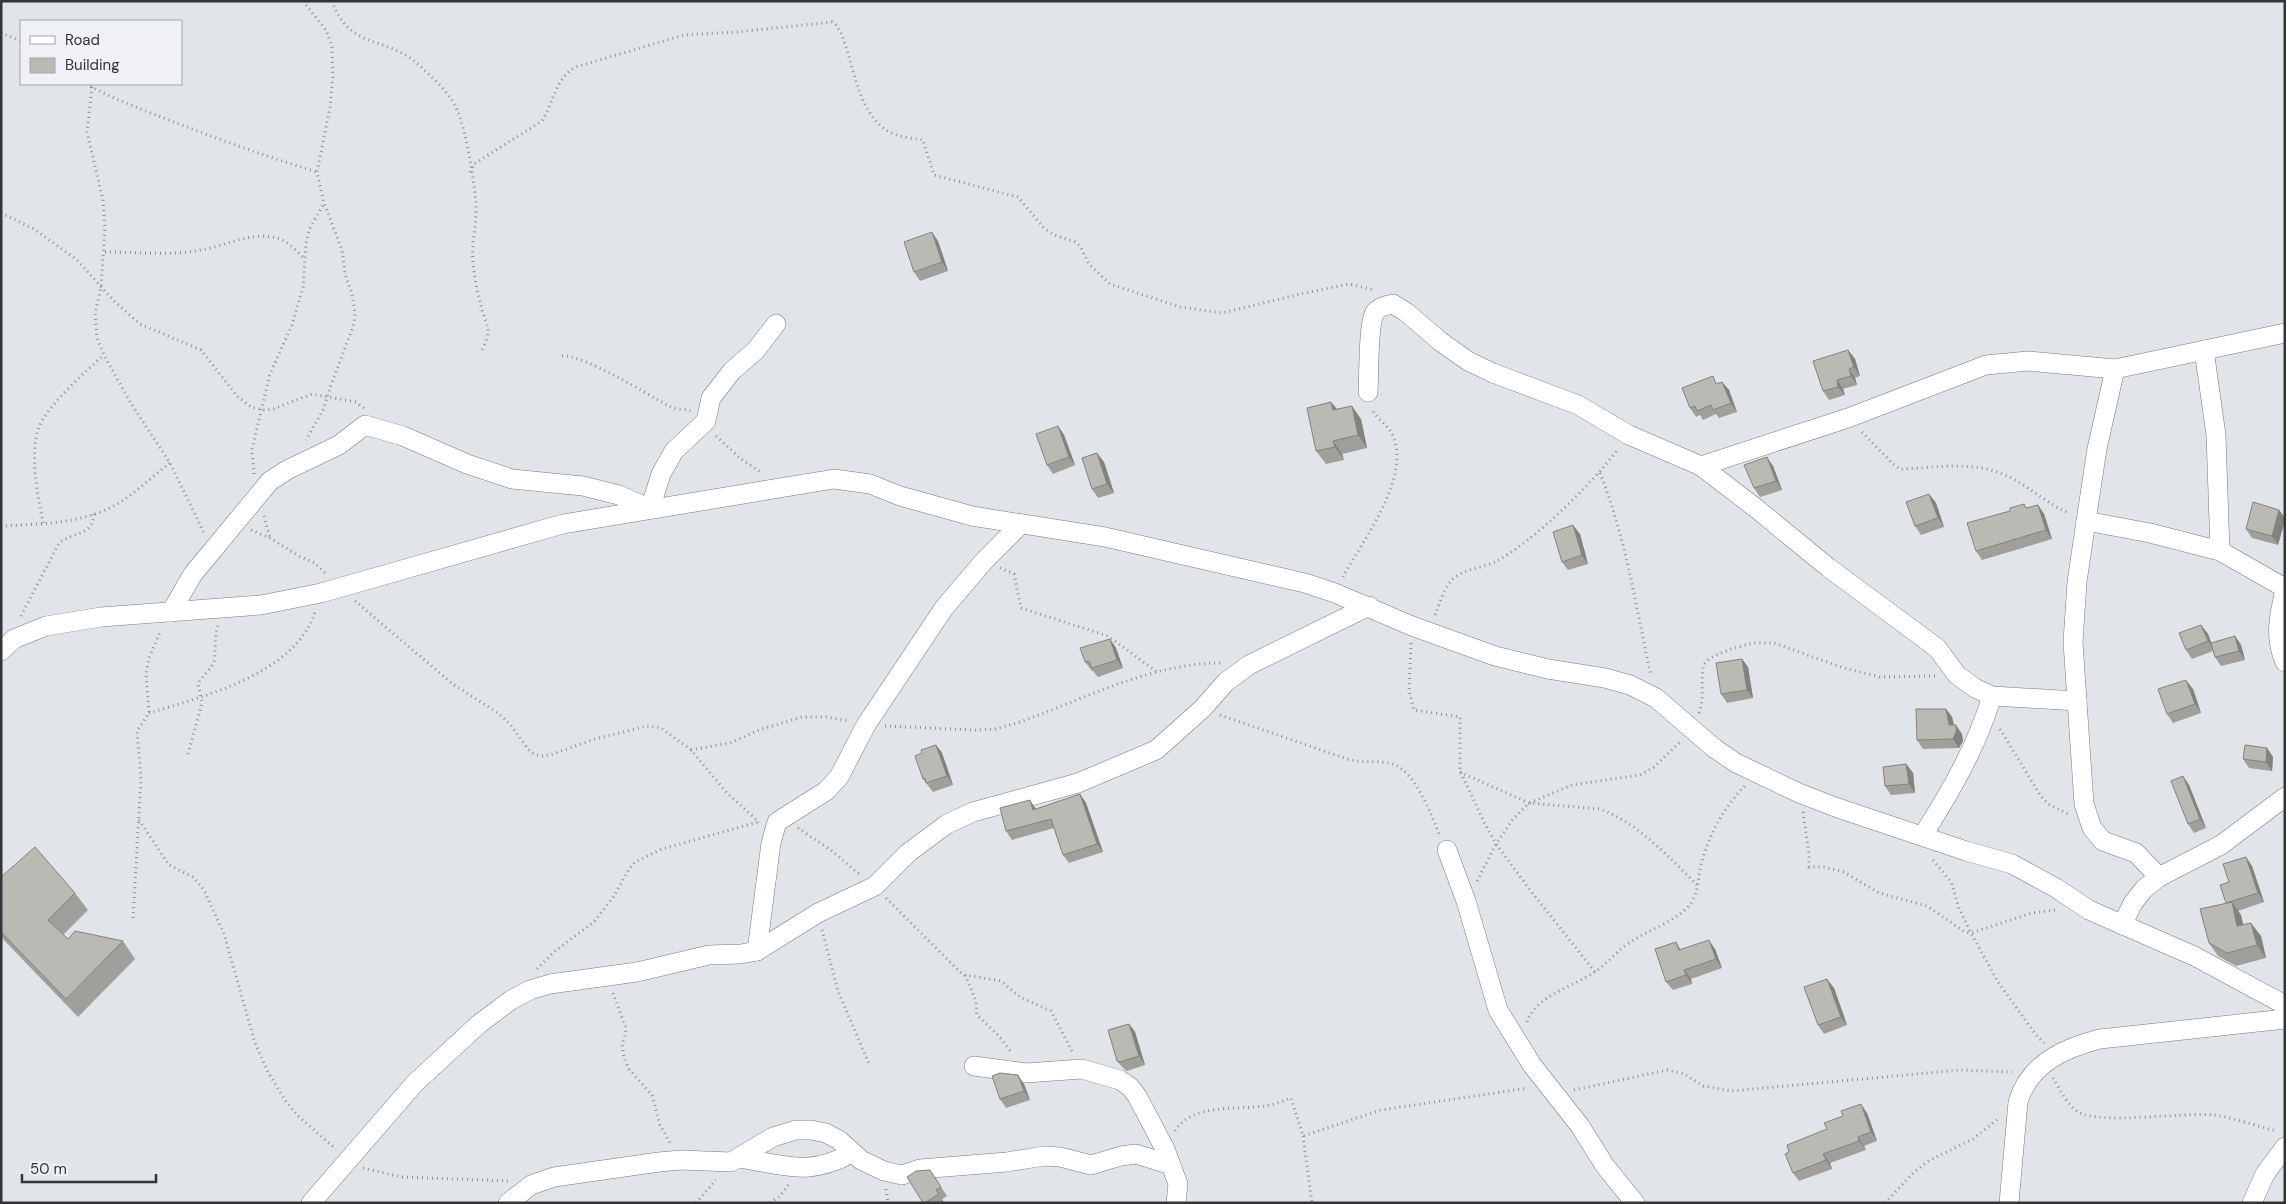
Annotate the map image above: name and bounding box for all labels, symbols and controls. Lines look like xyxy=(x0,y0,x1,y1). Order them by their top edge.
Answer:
legend xyxy=(20,20,182,85)
text: Road xyxy=(65,30,100,50)
text: Building xyxy=(65,55,120,75)
scale bar xyxy=(22,1152,156,1184)
text: 50 m xyxy=(30,1159,67,1179)

